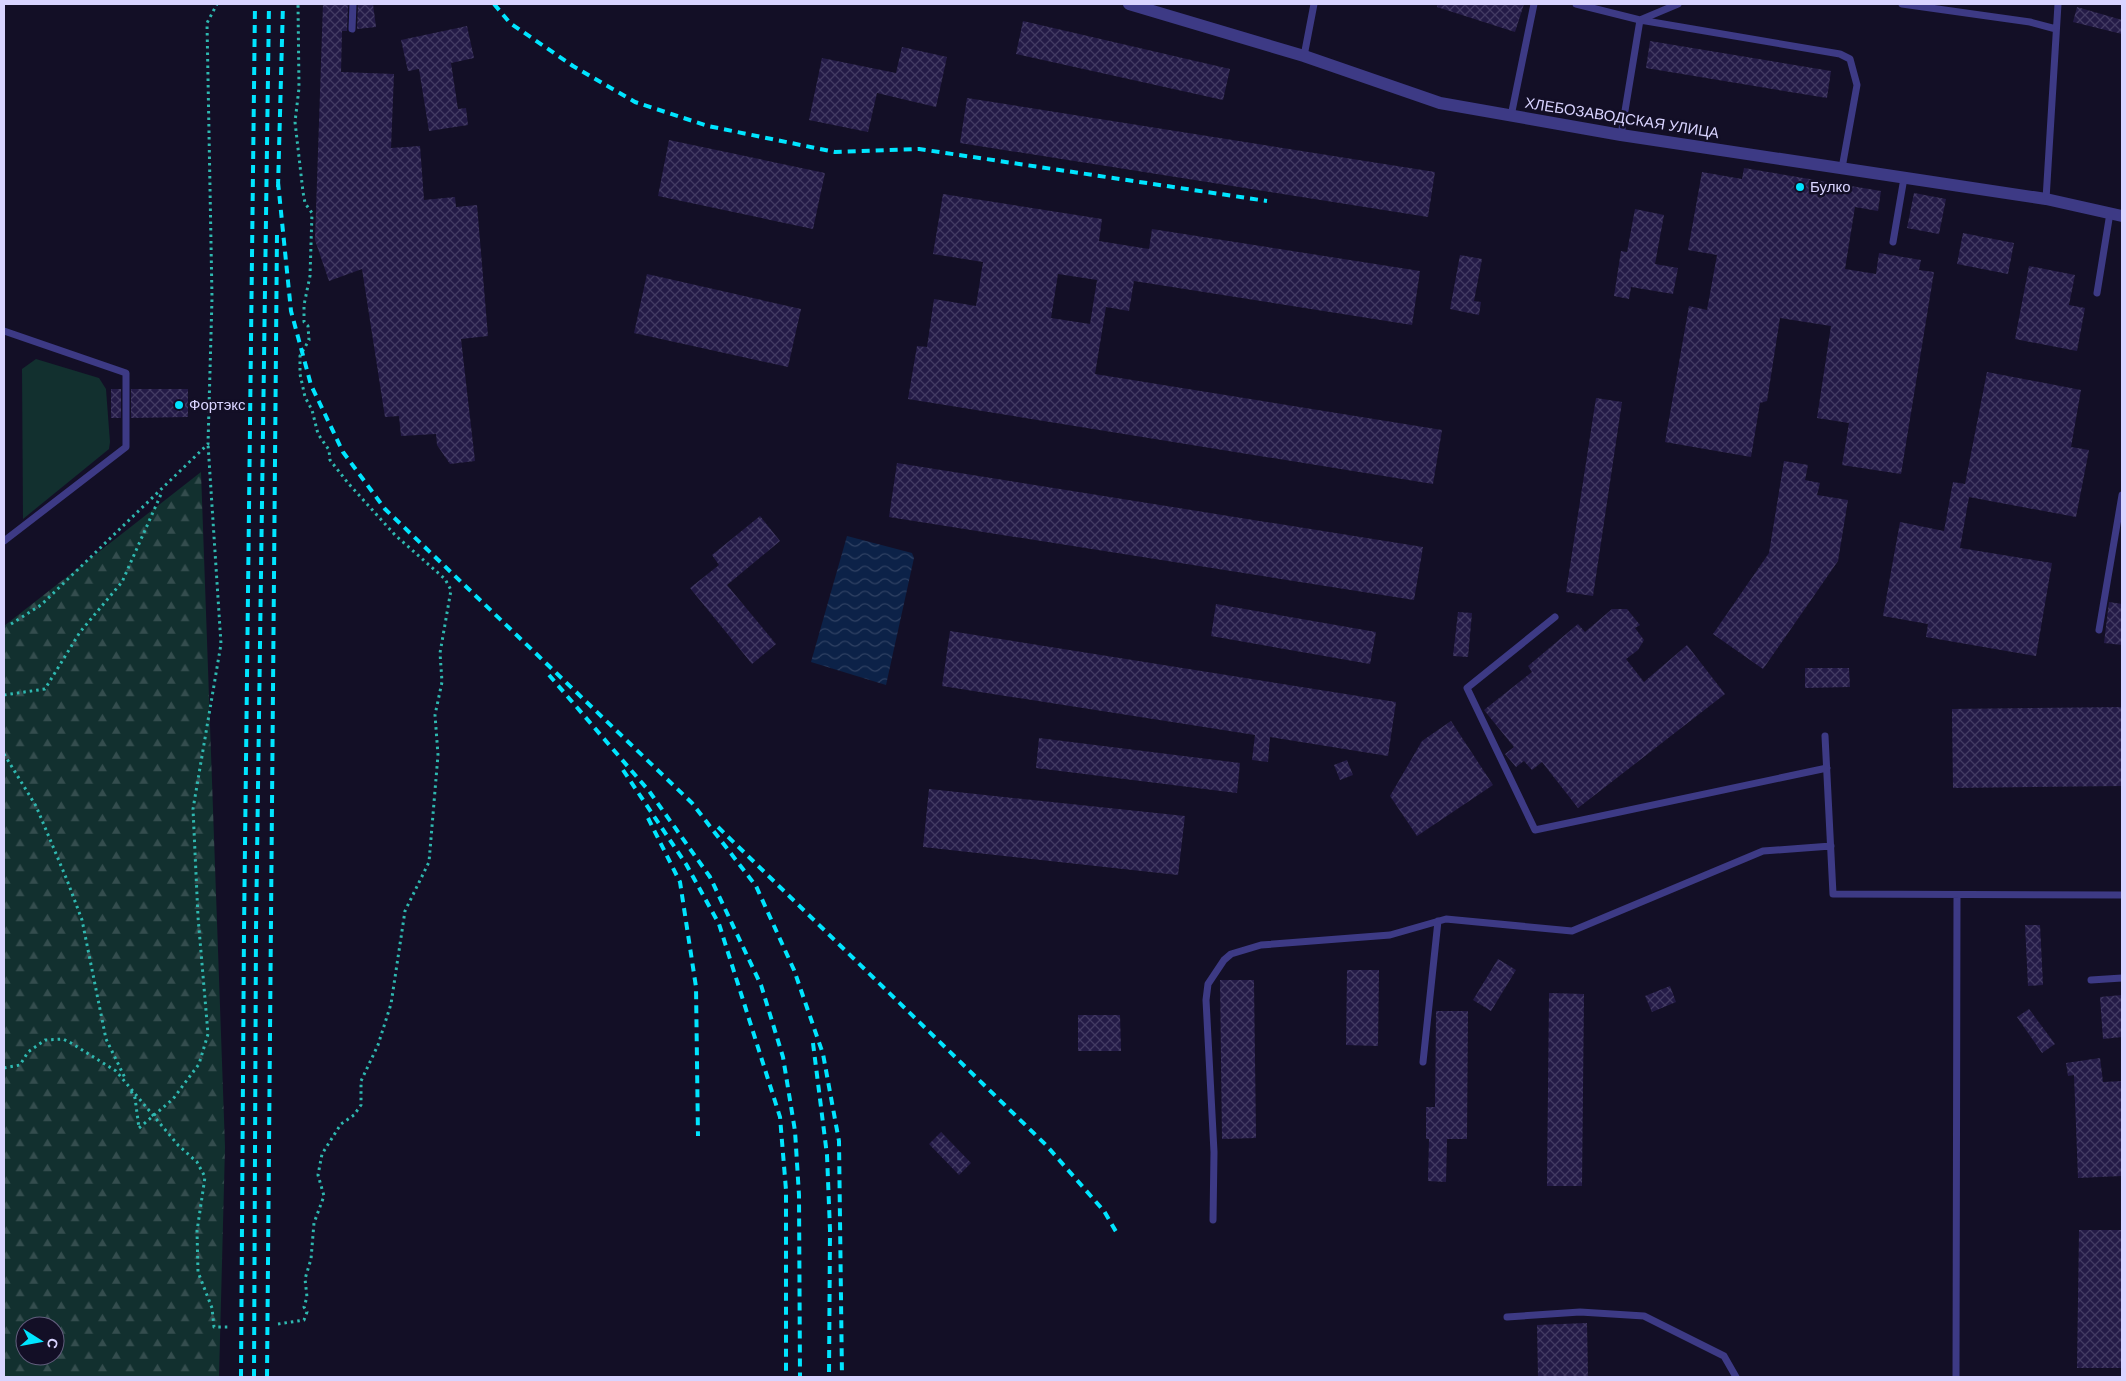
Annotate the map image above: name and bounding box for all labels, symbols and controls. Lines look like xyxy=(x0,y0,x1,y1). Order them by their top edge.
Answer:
street label: ХЛЕБОЗАВОДСКАЯ УЛИЦА xyxy=(1523,93,1721,143)
place label: Булко xyxy=(1810,177,1851,197)
marker: Булко xyxy=(1794,181,1806,193)
place label: Фортэкс xyxy=(189,395,246,415)
marker: Фортэкс xyxy=(173,399,185,411)
north arrow xyxy=(15,1316,65,1366)
text: С xyxy=(43,1337,63,1350)

